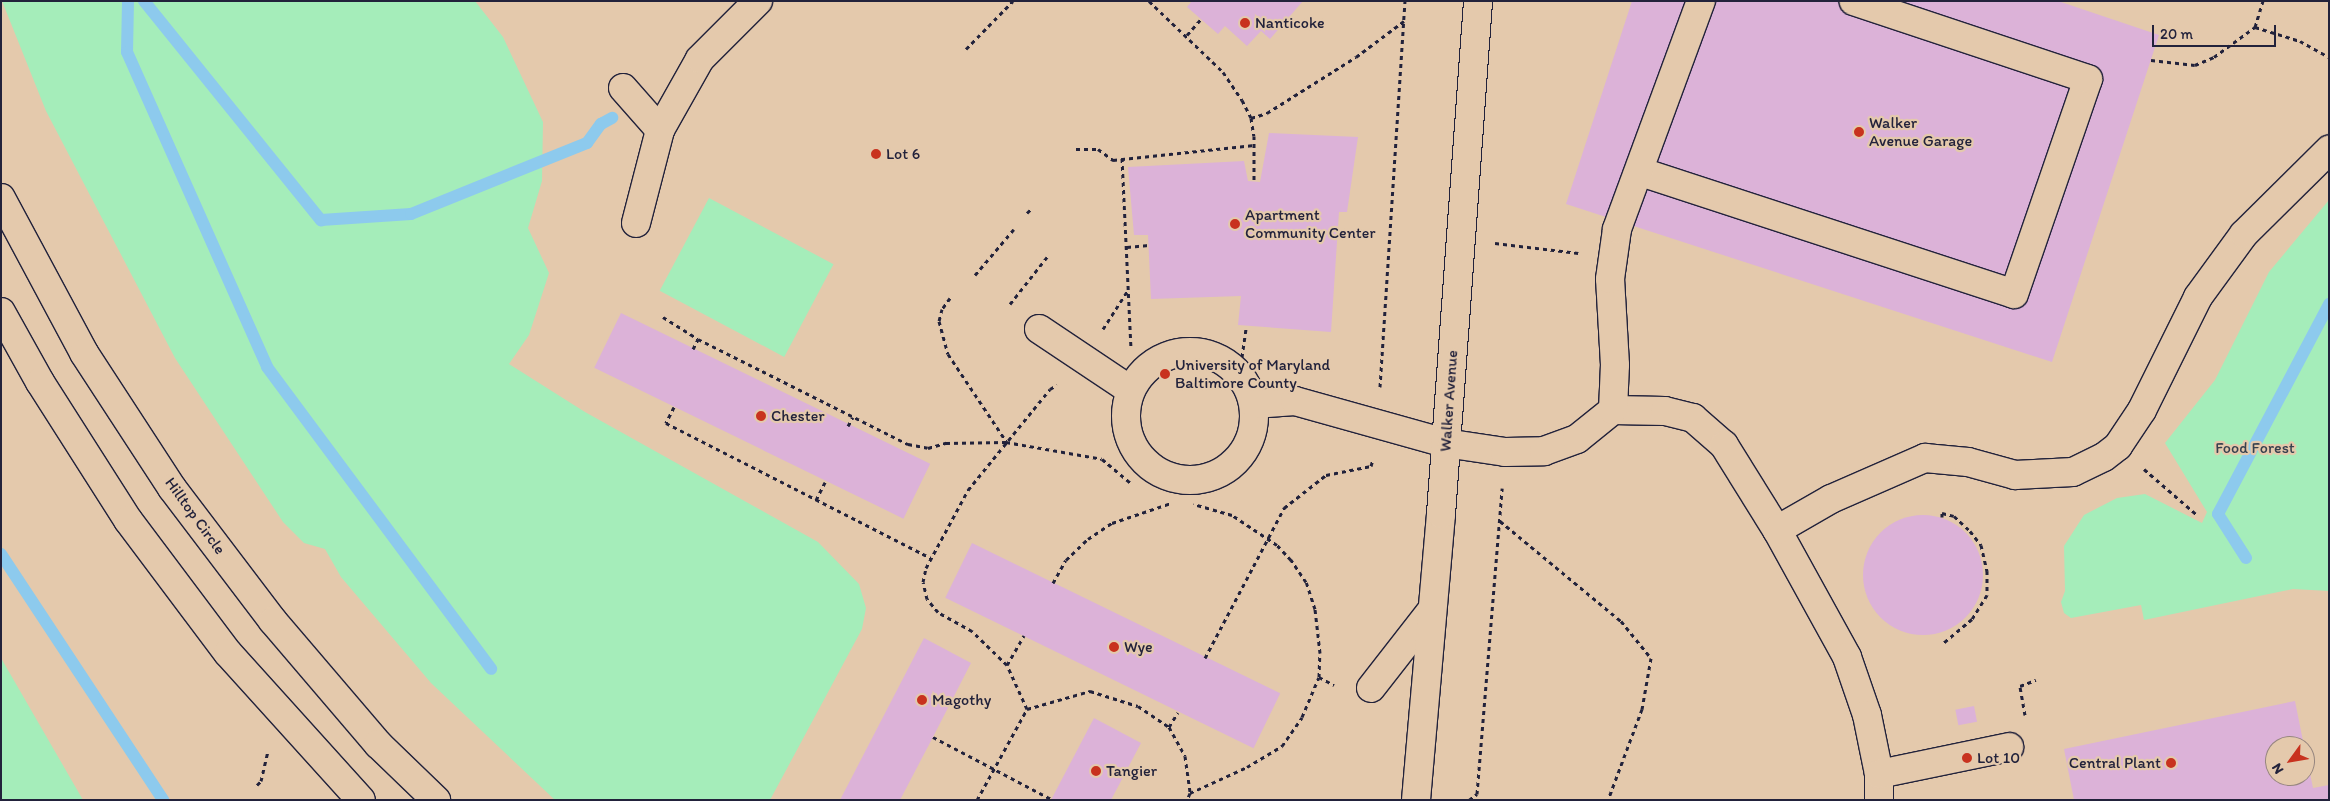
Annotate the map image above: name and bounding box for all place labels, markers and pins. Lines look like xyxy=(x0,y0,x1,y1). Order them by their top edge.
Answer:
place label: Nanticoke xyxy=(1255,13,1325,33)
marker: Nanticoke xyxy=(1239,17,1251,29)
place label: Walker Avenue Garage xyxy=(1869,113,1972,151)
marker: Walker Avenue Garage xyxy=(1853,126,1865,138)
place label: Lot 6 xyxy=(886,144,920,164)
marker: Lot 6 xyxy=(870,148,882,160)
place label: Apartment Community Center xyxy=(1245,205,1376,243)
marker: Apartment Community Center xyxy=(1229,218,1241,230)
place label: University of Maryland Baltimore County xyxy=(1175,355,1331,393)
marker: University of Maryland Baltimore County xyxy=(1159,368,1171,380)
place label: Chester xyxy=(771,406,825,426)
marker: Chester xyxy=(755,410,767,422)
place label: Wye xyxy=(1124,637,1153,657)
marker: Wye xyxy=(1108,641,1120,653)
place label: Magothy xyxy=(932,690,991,710)
marker: Magothy xyxy=(916,694,928,706)
place label: Lot 10 xyxy=(1977,748,2020,768)
marker: Lot 10 xyxy=(1961,752,1973,764)
place label: Central Plant xyxy=(2069,753,2161,773)
marker: Central Plant xyxy=(2165,757,2177,769)
place label: Tangier xyxy=(1106,761,1157,781)
marker: Tangier xyxy=(1090,765,1102,777)

